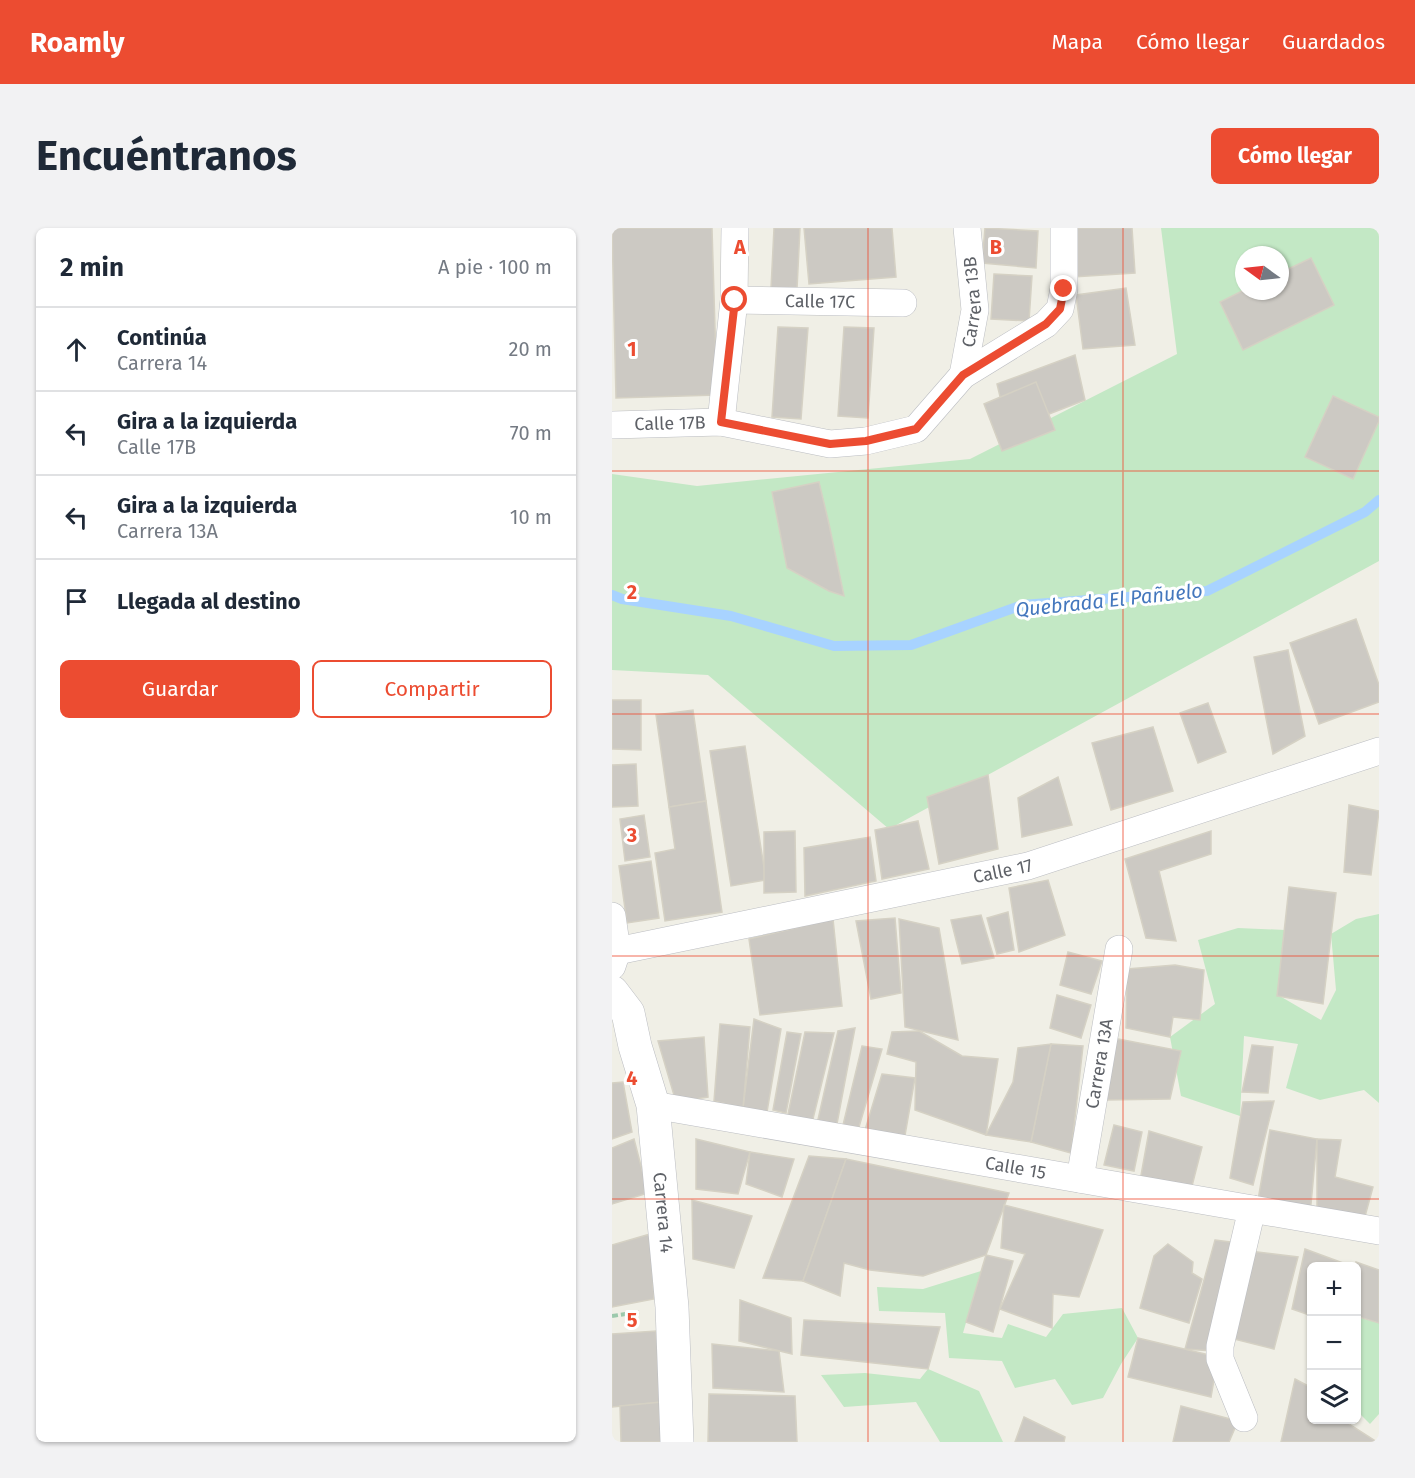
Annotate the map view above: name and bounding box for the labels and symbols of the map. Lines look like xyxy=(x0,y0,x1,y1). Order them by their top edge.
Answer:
text: A xyxy=(733,235,747,259)
text: B xyxy=(990,235,1002,259)
north arrow xyxy=(1235,246,1289,300)
street label: Carrera 13B xyxy=(957,255,986,349)
route end xyxy=(1050,275,1076,301)
route start xyxy=(721,286,747,312)
street label: Calle 17C xyxy=(785,290,855,313)
text: 1 xyxy=(627,337,637,361)
street label: Calle 17B xyxy=(634,411,706,435)
water label: Quebrada El Pañuelo xyxy=(1014,578,1204,622)
text: 2 xyxy=(627,580,637,604)
text: 3 xyxy=(626,823,637,847)
street label: Calle 17 xyxy=(971,854,1036,888)
street label: Carrera 13A xyxy=(1081,1016,1118,1110)
text: 4 xyxy=(626,1066,638,1090)
street label: Calle 15 xyxy=(983,1152,1048,1184)
street label: Carrera 14 xyxy=(648,1171,678,1255)
text: 5 xyxy=(627,1308,638,1332)

